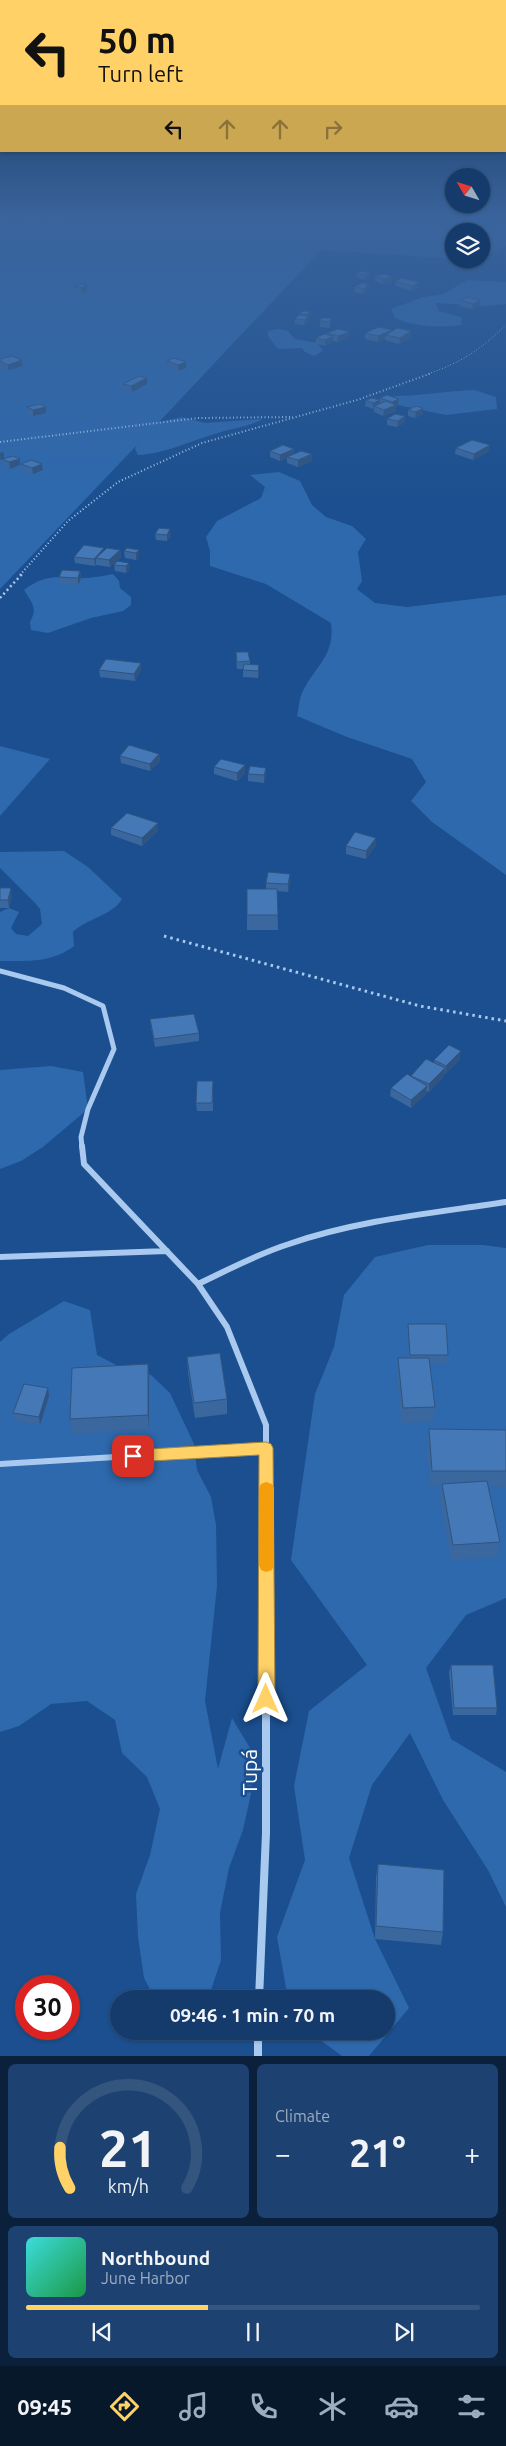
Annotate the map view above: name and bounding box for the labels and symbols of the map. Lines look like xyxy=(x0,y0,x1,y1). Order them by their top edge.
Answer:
north arrow xyxy=(445,168,490,212)
pin xyxy=(112,1435,154,1477)
position arrow xyxy=(239,1672,291,1724)
street label: Tupá xyxy=(237,1749,261,1795)
speed limit sign: 30 xyxy=(15,1975,80,2040)

